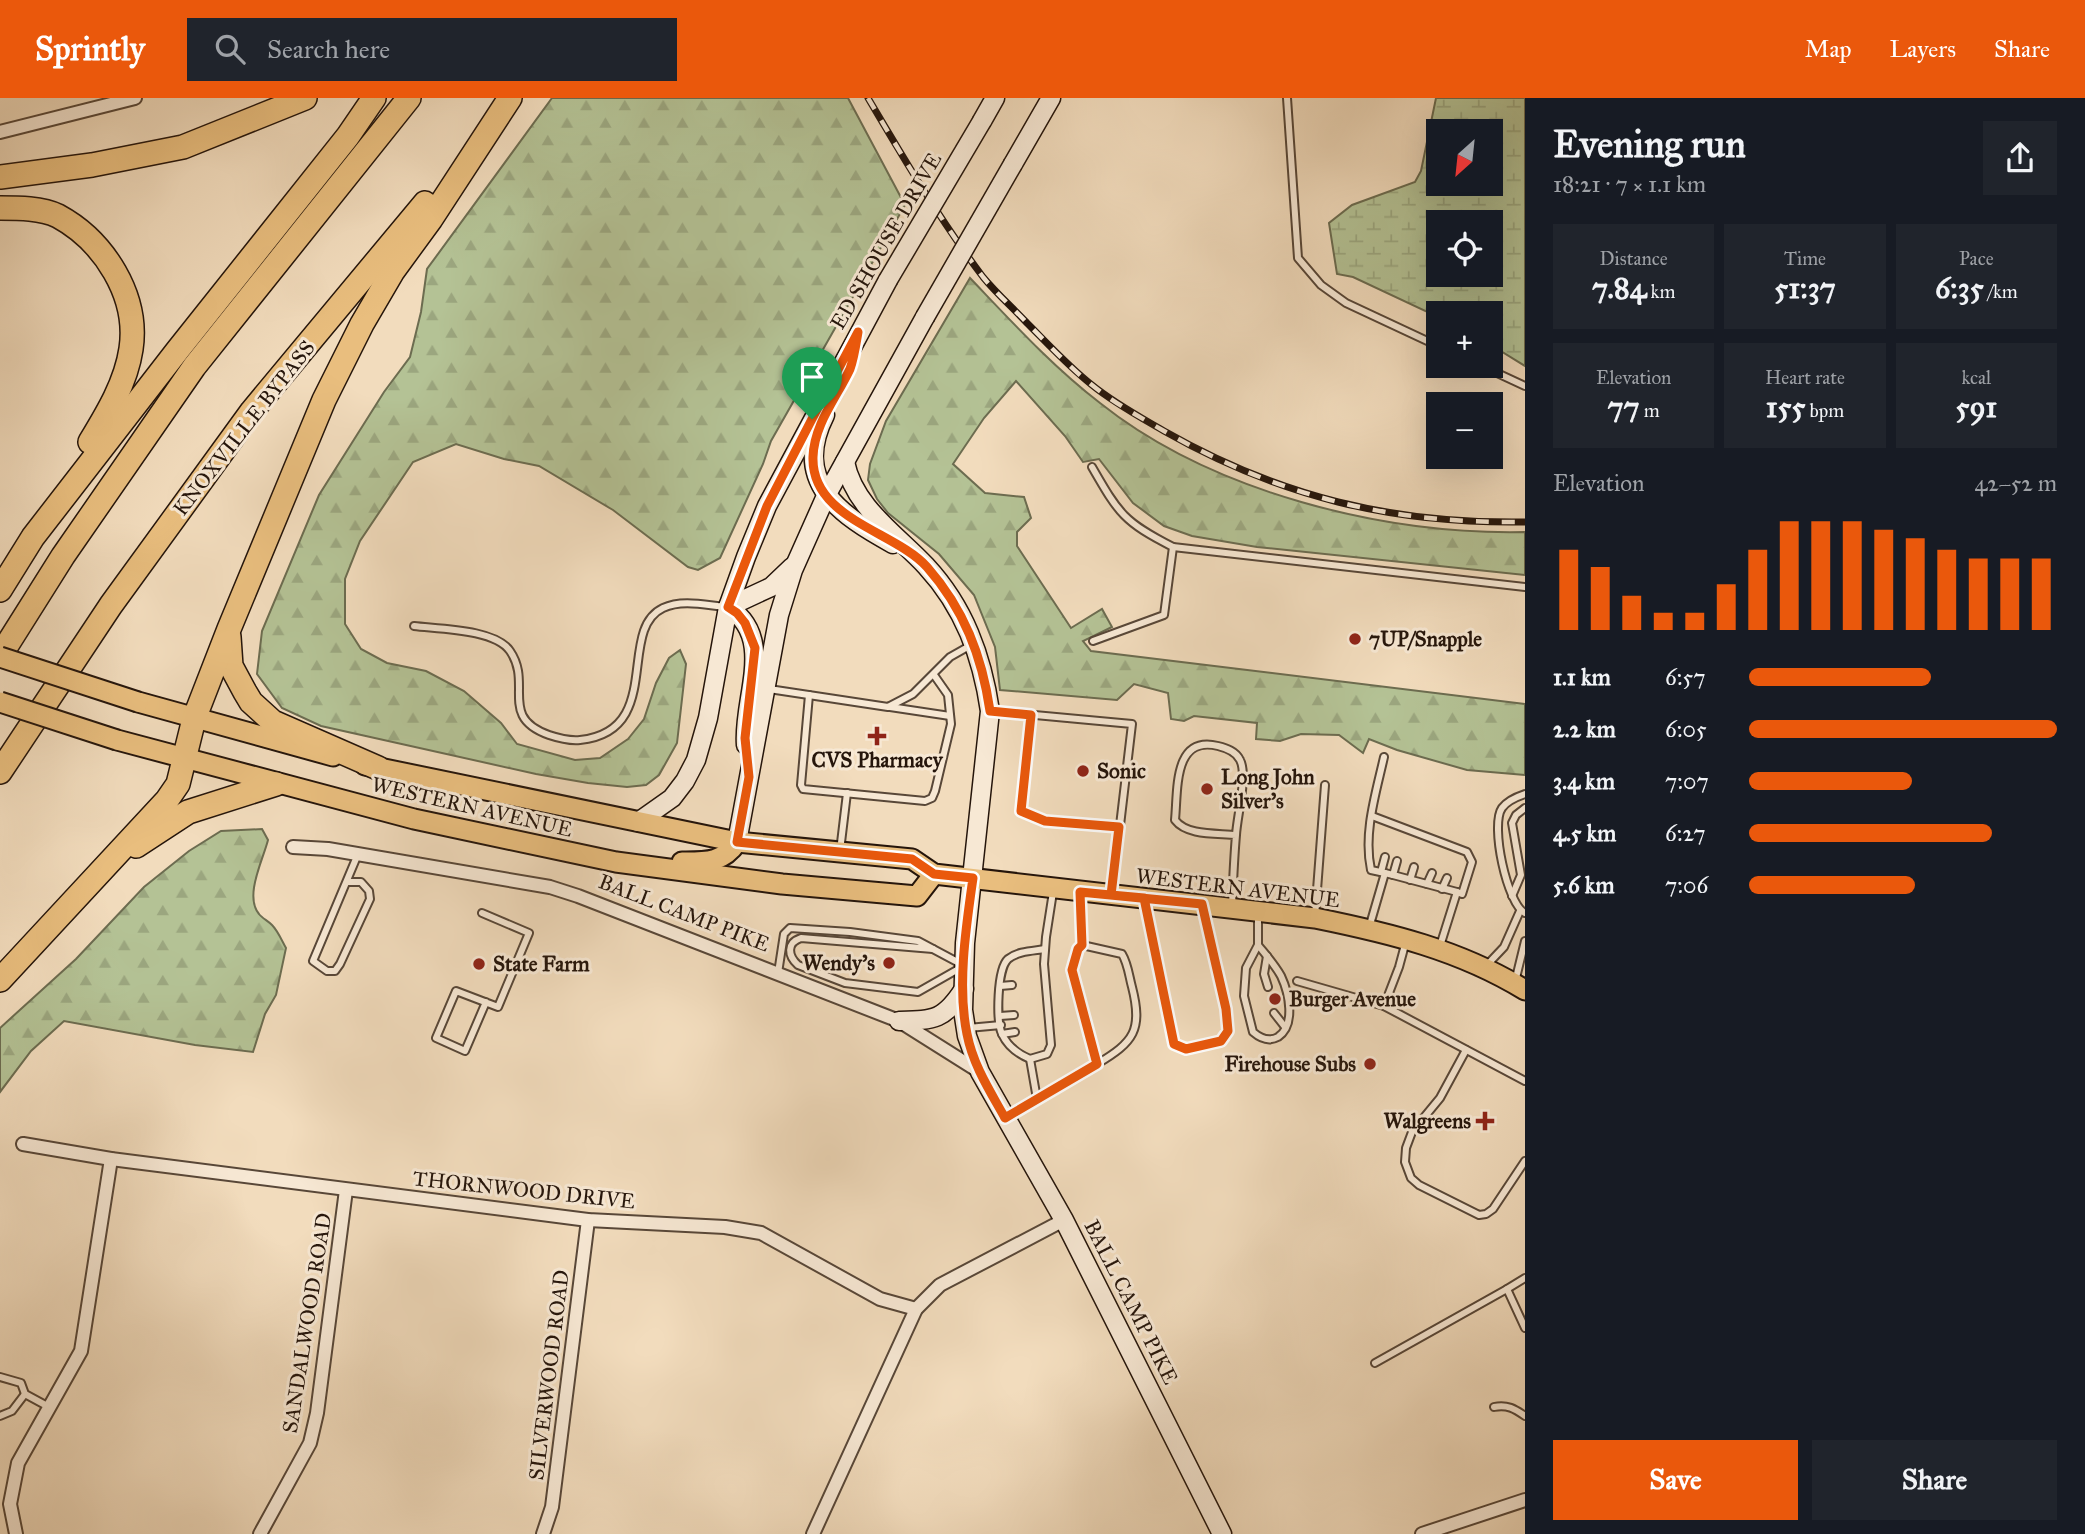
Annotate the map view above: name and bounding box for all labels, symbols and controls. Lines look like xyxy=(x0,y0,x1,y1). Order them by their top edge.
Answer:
search box xyxy=(187,18,677,81)
text: Sprintly xyxy=(35,29,145,69)
icon: search xyxy=(211,30,249,68)
text: Search here xyxy=(267,33,390,65)
text: Map xyxy=(1805,34,1852,64)
text: Layers xyxy=(1890,34,1956,64)
text: Share xyxy=(1994,34,2050,64)
north arrow xyxy=(1426,119,1503,196)
map controls xyxy=(1426,119,1503,469)
text: Evening run xyxy=(1553,121,1746,167)
button: share xyxy=(1983,121,2057,195)
street label: ED SHOUSE DRIVE xyxy=(825,148,947,334)
text: 18:21 · 7 × 1.1 km xyxy=(1553,170,1706,198)
button: locate xyxy=(1426,210,1503,287)
text: Distance xyxy=(1600,247,1668,270)
text: Time xyxy=(1784,247,1826,270)
text: Pace xyxy=(1959,247,1994,270)
text: 7.84 xyxy=(1592,270,1646,306)
text: 51:37 xyxy=(1774,270,1836,306)
text: 6:35 xyxy=(1935,270,1984,306)
text: km xyxy=(1646,280,1675,303)
text: /km xyxy=(1984,280,2018,303)
button: + xyxy=(1426,301,1503,378)
street label: KNOXVILLE BYPASS xyxy=(167,335,321,521)
pin xyxy=(782,347,842,419)
icon: arrive xyxy=(793,358,831,396)
text: Elevation xyxy=(1596,366,1671,389)
text: Heart rate xyxy=(1765,366,1845,389)
text: kcal xyxy=(1961,366,1991,389)
text: 77 xyxy=(1608,389,1640,425)
text: 155 xyxy=(1766,389,1805,425)
text: 591 xyxy=(1955,389,1997,425)
button: − xyxy=(1426,392,1503,469)
text: m xyxy=(1640,399,1660,422)
text: bpm xyxy=(1805,399,1844,422)
text: Elevation xyxy=(1553,469,1644,497)
text: 42–52 m xyxy=(1974,469,2057,497)
place label: 7UP/Snapple xyxy=(1369,626,1482,652)
marker: 7UP/Snapple xyxy=(1347,631,1363,647)
text: 1.1 km xyxy=(1553,663,1611,691)
text: 6:57 xyxy=(1665,663,1706,691)
text: 2.2 km xyxy=(1553,715,1616,743)
text: 6:05 xyxy=(1665,715,1707,743)
marker: CVS Pharmacy xyxy=(869,728,885,744)
place label: CVS Pharmacy xyxy=(811,747,944,773)
place label: Sonic xyxy=(1097,758,1146,784)
marker: Sonic xyxy=(1075,763,1091,779)
place label: Long John Silver's xyxy=(1221,764,1315,814)
text: 3.4 km xyxy=(1553,767,1615,795)
text: 7:07 xyxy=(1665,767,1709,795)
street label: WESTERN AVENUE xyxy=(369,771,575,843)
marker: Long John Silver's xyxy=(1199,781,1215,797)
text: 4.5 km xyxy=(1553,819,1616,847)
text: 6:27 xyxy=(1665,819,1706,847)
street label: WESTERN AVENUE xyxy=(1135,863,1341,913)
street label: BALL CAMP PIKE xyxy=(595,868,773,958)
text: 5.6 km xyxy=(1553,871,1615,899)
text: 7:06 xyxy=(1665,871,1708,899)
place label: Wendy's xyxy=(802,950,875,976)
place label: State Farm xyxy=(493,951,590,977)
marker: Wendy's xyxy=(881,955,897,971)
marker: State Farm xyxy=(471,956,487,972)
place label: Burger Avenue xyxy=(1289,986,1416,1012)
marker: Burger Avenue xyxy=(1267,991,1283,1007)
place label: Firehouse Subs xyxy=(1225,1051,1356,1077)
marker: Firehouse Subs xyxy=(1362,1056,1378,1072)
place label: Walgreens xyxy=(1383,1108,1471,1134)
marker: Walgreens xyxy=(1477,1113,1493,1129)
street label: THORNWOOD DRIVE xyxy=(412,1165,636,1215)
street label: SANDALWOOD ROAD xyxy=(277,1211,337,1435)
street label: BALL CAMP PIKE xyxy=(1078,1215,1184,1389)
street label: SILVERWOOD ROAD xyxy=(523,1268,575,1482)
button: Save xyxy=(1553,1440,1798,1520)
button: Share xyxy=(1812,1440,2057,1520)

